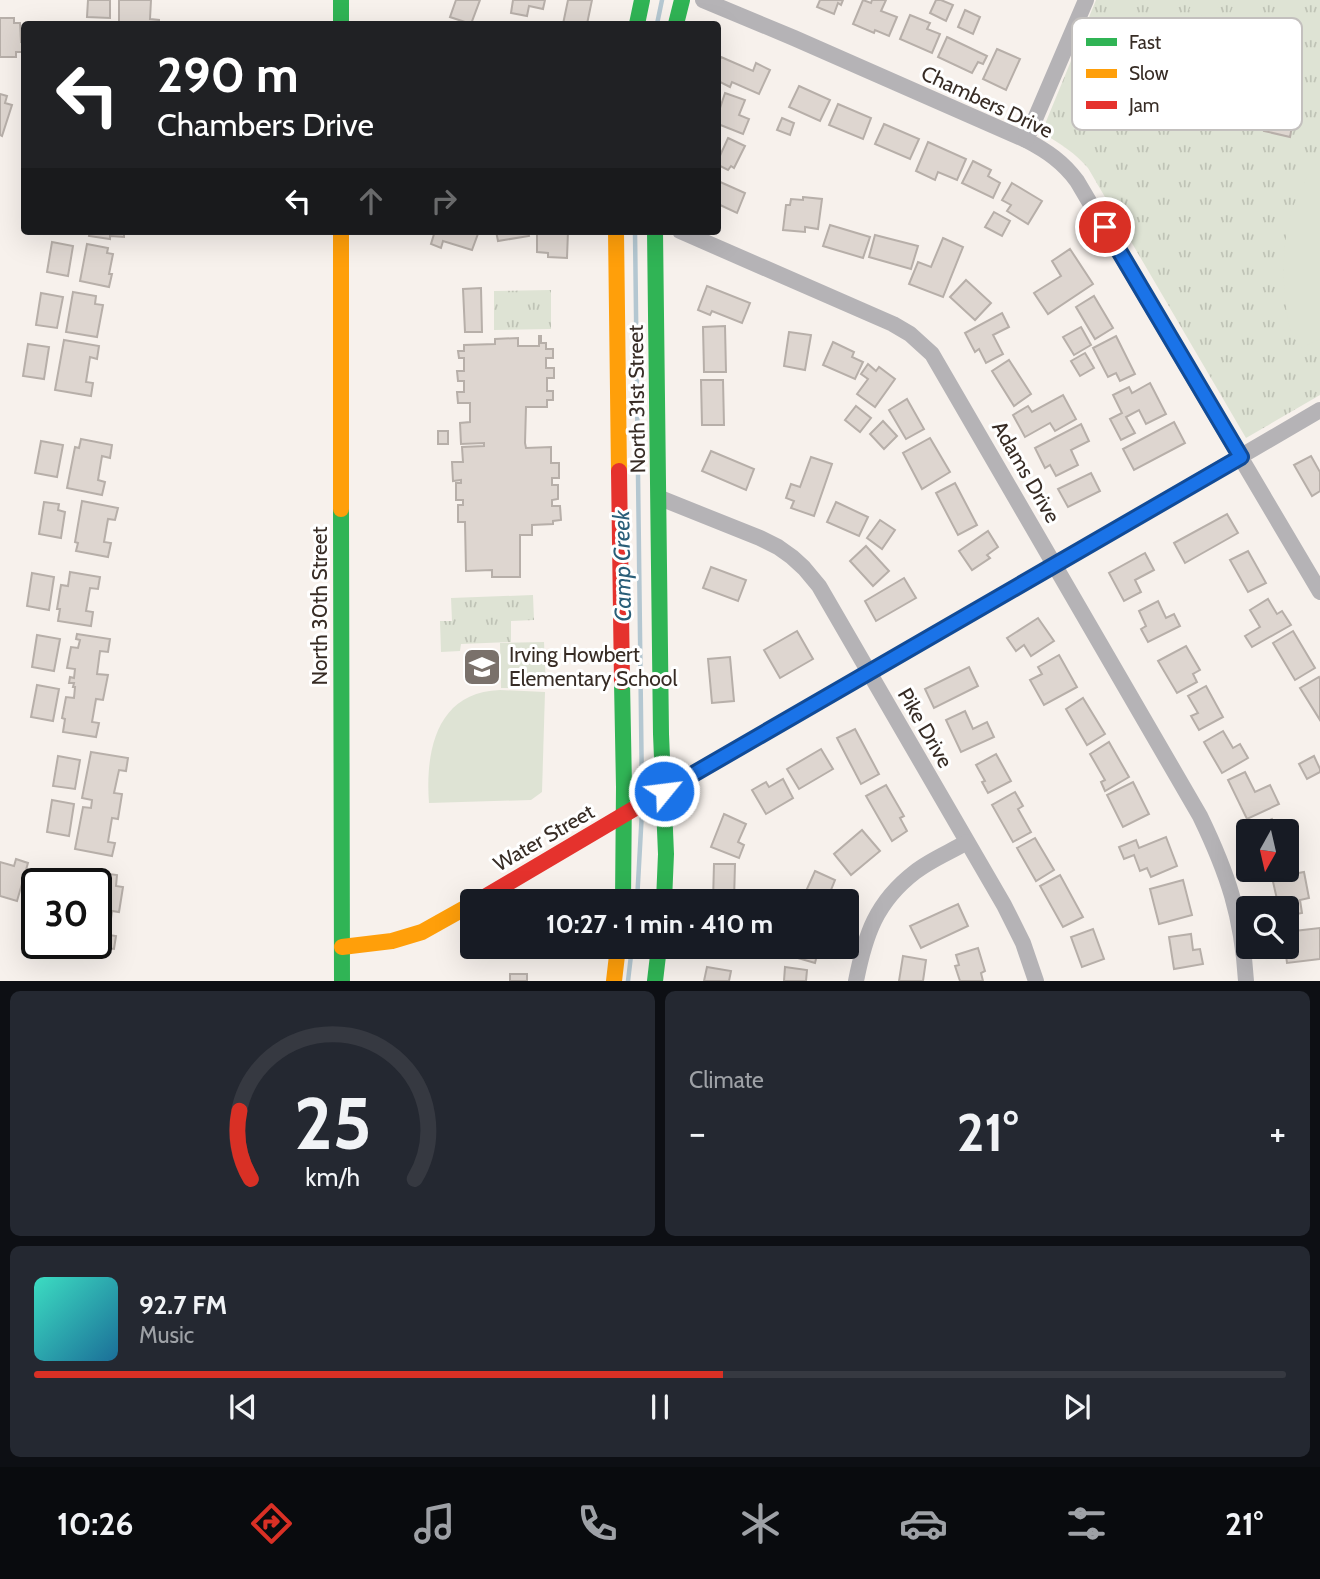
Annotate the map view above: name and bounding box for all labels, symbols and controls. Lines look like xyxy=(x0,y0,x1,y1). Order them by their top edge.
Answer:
legend xyxy=(1072,18,1302,130)
text: Fast xyxy=(1129,31,1162,54)
text: 290 m xyxy=(157,45,299,104)
icon: left xyxy=(42,49,133,140)
street label: Chambers Drive xyxy=(917,60,1057,143)
text: Slow xyxy=(1129,62,1169,85)
text: Jam xyxy=(1128,94,1159,117)
text: Chambers Drive xyxy=(157,105,374,144)
icon: left xyxy=(279,182,317,220)
icon: ahead xyxy=(352,182,390,220)
icon: right xyxy=(425,182,463,220)
pin xyxy=(1075,197,1135,257)
icon: arrive xyxy=(1086,208,1124,246)
street label: North 31st Street xyxy=(623,325,650,473)
street label: Adams Drive xyxy=(987,416,1066,527)
water label: Camp Creek xyxy=(607,509,637,622)
street label: North 30th Street xyxy=(307,526,332,686)
place label: Irving Howbert Elementary School xyxy=(509,642,677,691)
school or university icon: Irving Howbert Elementary School xyxy=(461,646,503,688)
street label: Pike Drive xyxy=(893,683,958,772)
position arrow xyxy=(627,754,701,828)
street label: Water Street xyxy=(489,799,598,876)
north arrow xyxy=(1236,819,1298,882)
map controls xyxy=(1236,819,1299,959)
speed limit sign: 30 xyxy=(21,868,112,959)
button: search xyxy=(1236,896,1299,959)
text: 10:27 · 1 min · 410 m xyxy=(546,908,773,940)
text: Climate xyxy=(689,1066,764,1094)
text: 25 xyxy=(294,1080,371,1168)
text: 21° xyxy=(957,1101,1018,1164)
text: − xyxy=(689,1109,706,1156)
text: + xyxy=(1269,1109,1286,1156)
text: km/h xyxy=(305,1162,360,1192)
text: 92.7 FM xyxy=(139,1289,227,1321)
text: Music xyxy=(139,1321,194,1349)
icon: previous xyxy=(224,1388,262,1426)
icon: pause xyxy=(641,1388,679,1426)
icon: next xyxy=(1058,1388,1096,1426)
icon: directions xyxy=(247,1499,296,1548)
icon: music xyxy=(410,1499,459,1548)
icon: phone xyxy=(573,1499,622,1548)
icon: climate xyxy=(736,1499,785,1548)
icon: car xyxy=(899,1499,948,1548)
icon: filters xyxy=(1062,1499,1111,1548)
text: 10:26 xyxy=(57,1504,133,1543)
text: 21° xyxy=(1225,1504,1263,1543)

